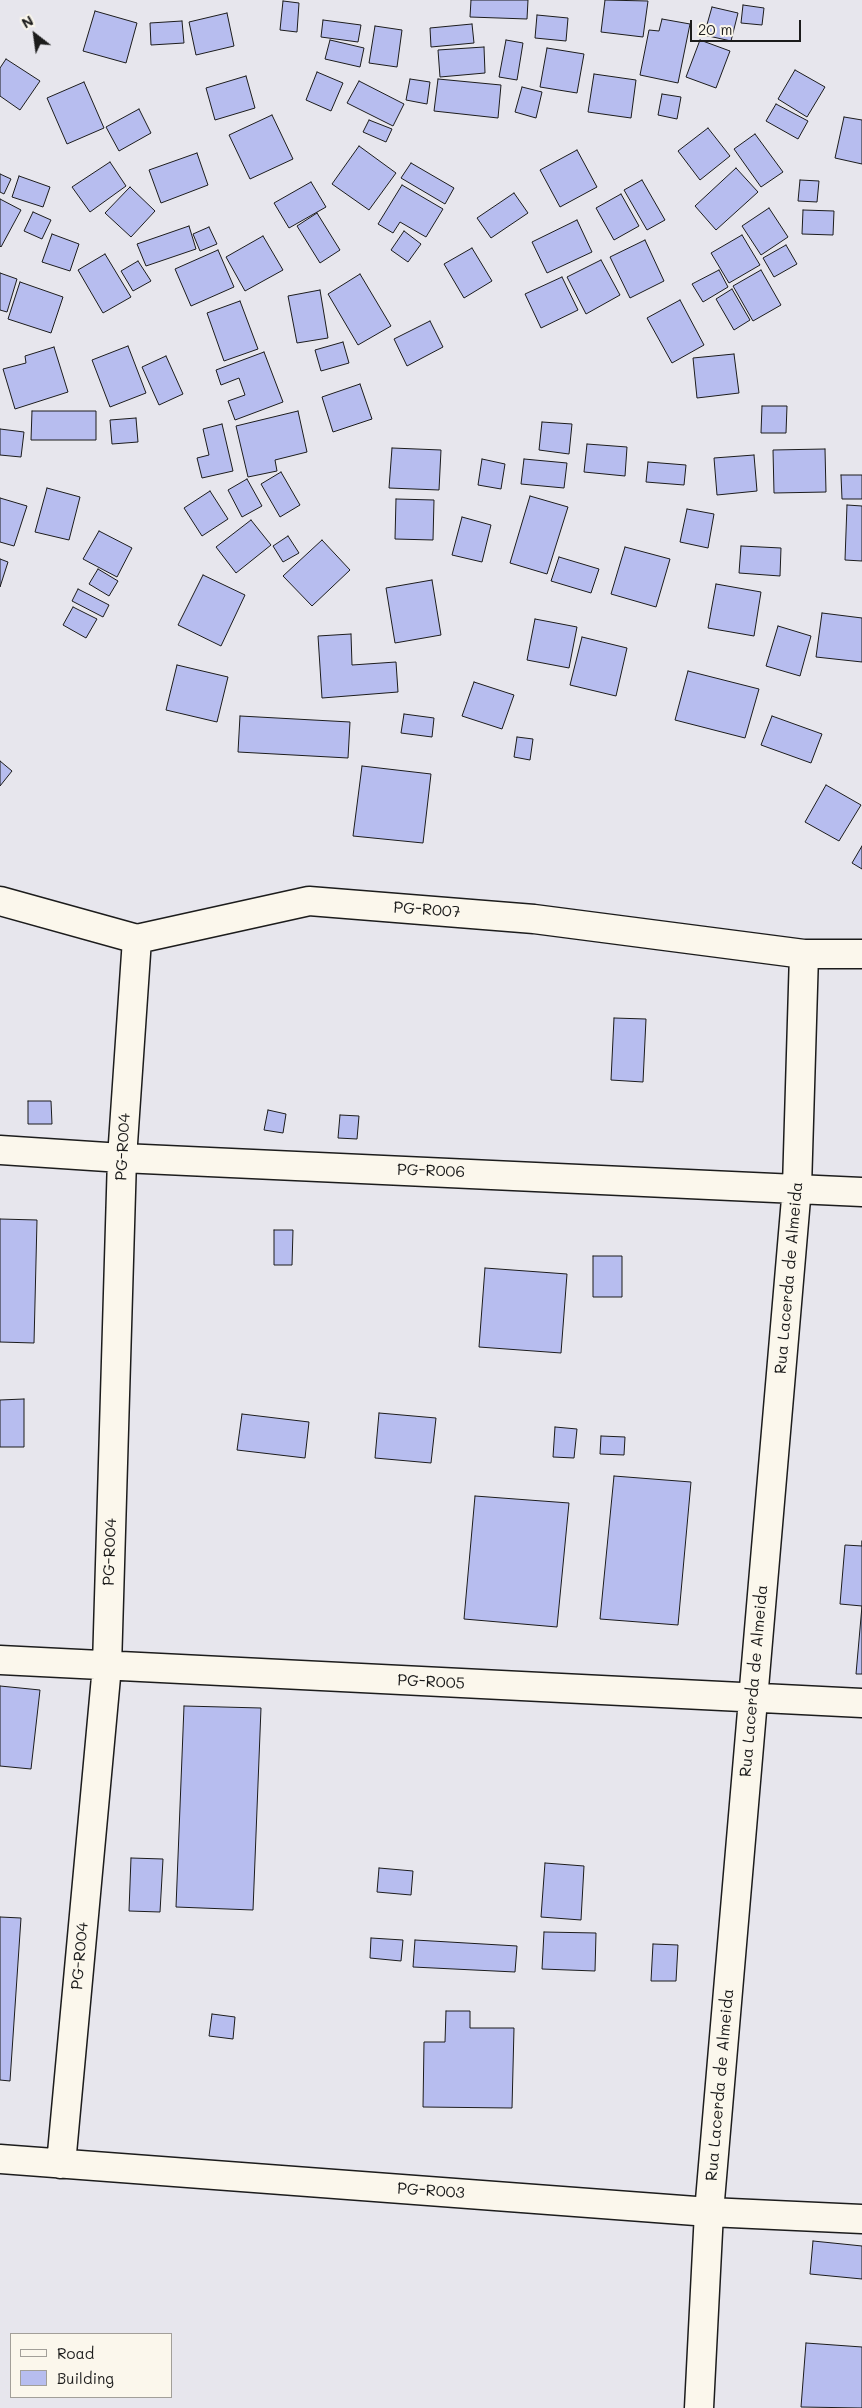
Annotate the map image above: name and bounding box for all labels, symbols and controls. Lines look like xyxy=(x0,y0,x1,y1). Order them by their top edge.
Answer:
north arrow xyxy=(10,10,60,60)
scale bar xyxy=(692,10,803,42)
text: N xyxy=(18,11,37,32)
text: 20 m xyxy=(698,19,732,39)
street label: PG-R007 xyxy=(393,898,461,922)
street label: PG-R004 xyxy=(112,1113,134,1181)
street label: PG-R006 xyxy=(397,1160,465,1182)
street label: Rua Lacerda de Almeida xyxy=(771,1181,807,1375)
street label: PG-R004 xyxy=(99,1518,121,1586)
street label: Rua Lacerda de Almeida xyxy=(736,1584,772,1778)
street label: PG-R005 xyxy=(397,1671,465,1693)
street label: PG-R004 xyxy=(67,1921,93,1991)
street label: Rua Lacerda de Almeida xyxy=(702,1988,738,2182)
street label: PG-R003 xyxy=(397,2179,465,2203)
legend xyxy=(10,2333,172,2398)
text: Road xyxy=(57,2343,94,2363)
text: Building xyxy=(57,2368,114,2388)

